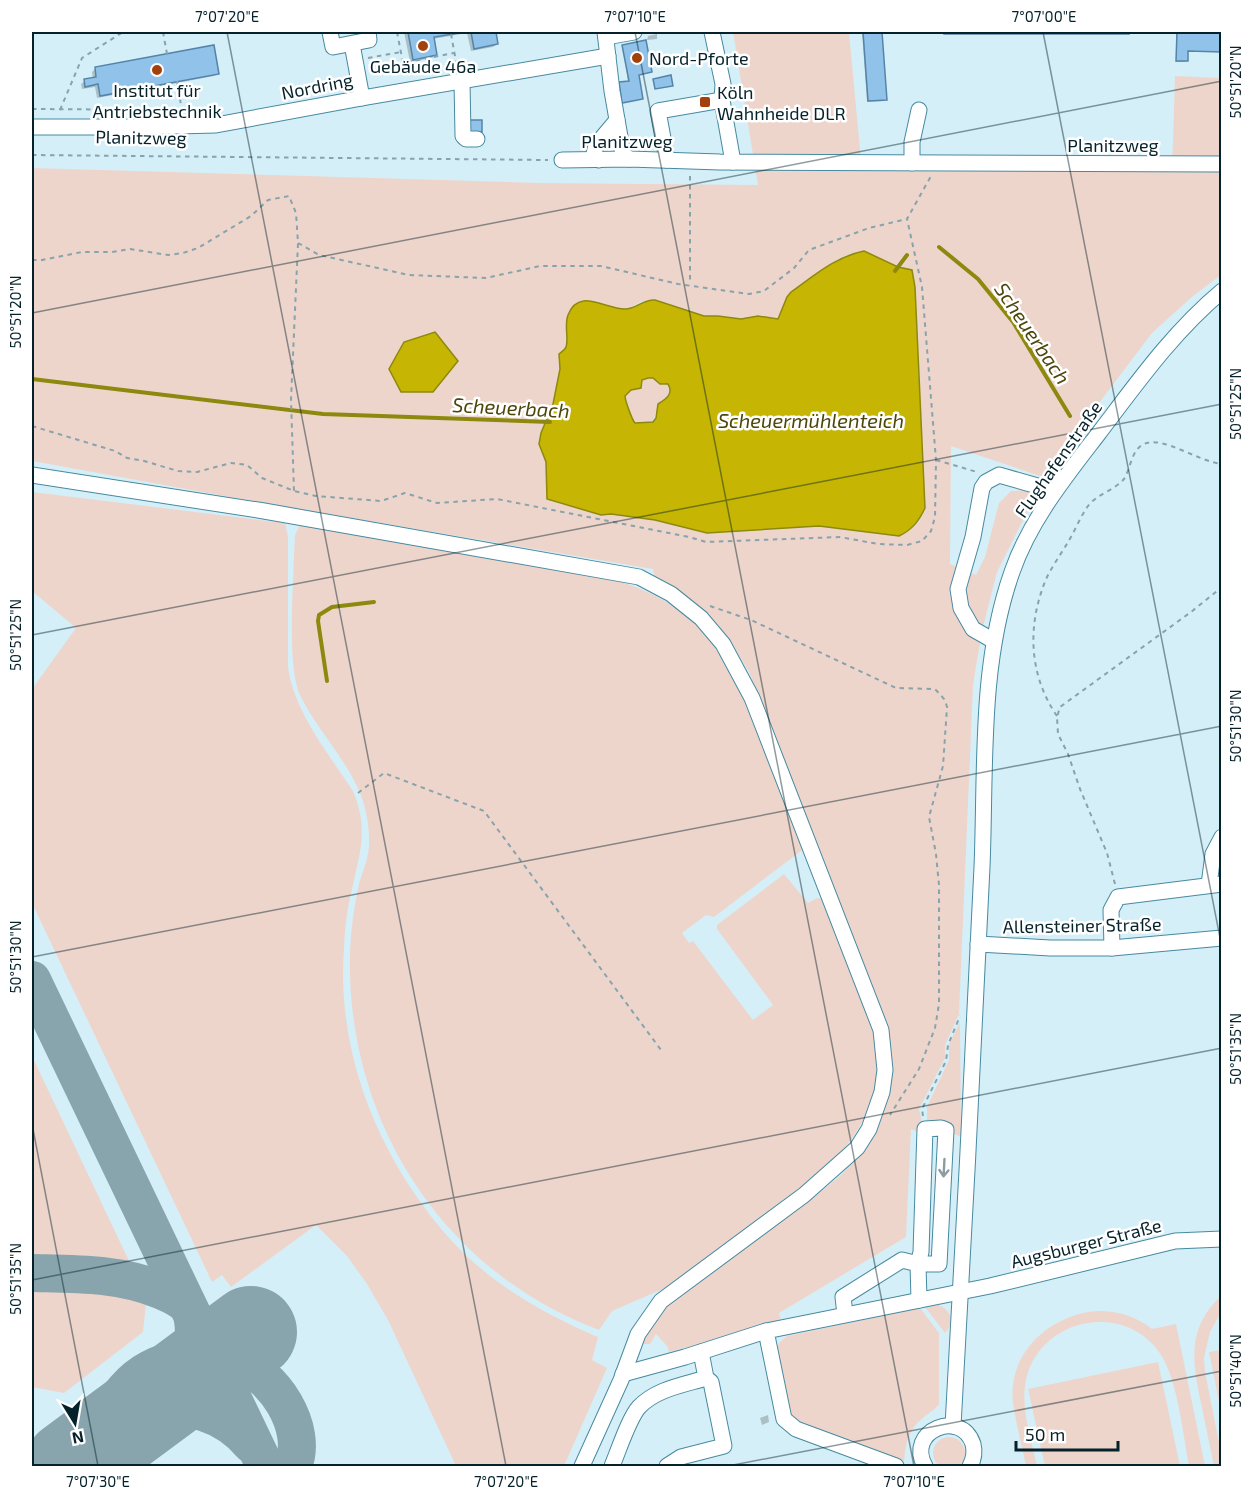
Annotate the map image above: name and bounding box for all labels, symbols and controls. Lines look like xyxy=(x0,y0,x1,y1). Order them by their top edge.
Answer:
text: 7°07'20"E xyxy=(195,7,259,25)
text: 7°07'10"E xyxy=(604,7,666,25)
text: 7°07'00"E xyxy=(1012,7,1076,25)
marker: Gebäude 46a xyxy=(416,39,430,53)
text: 50°51'20"N xyxy=(1226,45,1244,119)
place label: Nord-Pforte xyxy=(649,47,749,69)
marker: Nord-Pforte xyxy=(630,51,644,65)
place label: Gebäude 46a xyxy=(370,55,476,77)
marker: Institut für Antriebstechnik xyxy=(150,63,164,77)
street label: Nordring xyxy=(279,68,355,104)
place label: Institut für Antriebstechnik xyxy=(92,79,222,122)
place label: Köln Wahnheide DLR xyxy=(717,81,846,124)
marker: Köln Wahnheide DLR xyxy=(698,95,712,109)
street label: Planitzweg xyxy=(95,125,187,149)
street label: Planitzweg xyxy=(581,130,673,152)
street label: Planitzweg xyxy=(1067,134,1159,156)
text: 50°51'20"N xyxy=(6,275,24,349)
water label: Scheuerbach xyxy=(990,278,1076,388)
text: 50°51'25"N xyxy=(1226,368,1244,440)
water label: Scheuerbach xyxy=(452,392,570,422)
street label: Flughafenstraße xyxy=(1010,396,1106,522)
water label: Scheuermühlenteich xyxy=(718,408,904,432)
text: 50°51'25"N xyxy=(6,599,24,671)
text: 50°51'30"N xyxy=(1226,690,1244,762)
street label: Allensteiner Straße xyxy=(1002,913,1162,937)
text: 50°51'30"N xyxy=(6,921,24,993)
text: 50°51'35"N xyxy=(1226,1013,1244,1085)
one-way arrow xyxy=(938,1157,949,1177)
street label: Augsburger Straße xyxy=(1008,1214,1164,1272)
text: 50°51'35"N xyxy=(6,1243,24,1315)
text: 50°51'40"N xyxy=(1226,1334,1244,1408)
north arrow xyxy=(45,1393,105,1453)
scale bar xyxy=(1016,1414,1118,1452)
text: 50 m xyxy=(1025,1423,1065,1445)
text: N xyxy=(70,1428,85,1449)
text: 7°07'30"E xyxy=(66,1472,130,1490)
text: 7°07'20"E xyxy=(474,1472,538,1490)
text: 7°07'10"E xyxy=(883,1472,945,1490)

